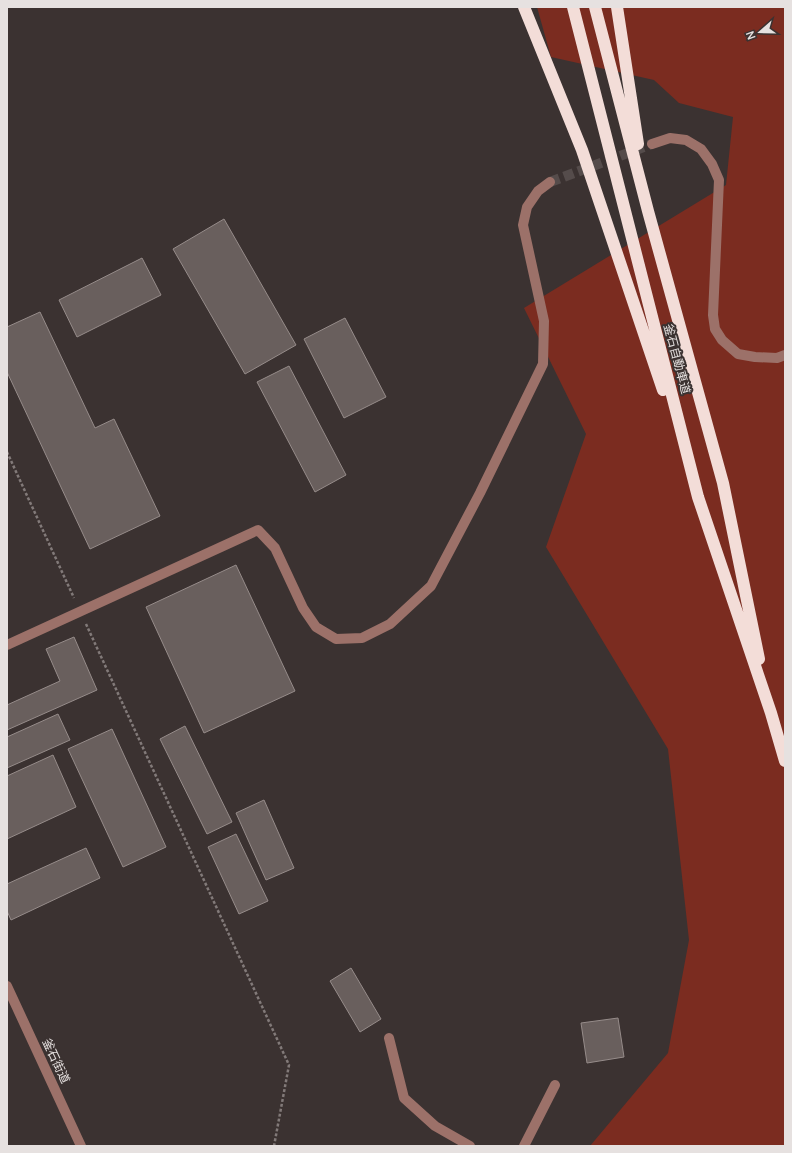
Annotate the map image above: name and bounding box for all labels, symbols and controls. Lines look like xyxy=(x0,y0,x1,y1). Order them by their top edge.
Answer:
north arrow xyxy=(740,12,780,52)
text: N xyxy=(742,29,759,42)
street label: 釜石自動車道 xyxy=(660,322,695,396)
street label: 釜石街道 xyxy=(39,1035,74,1086)

